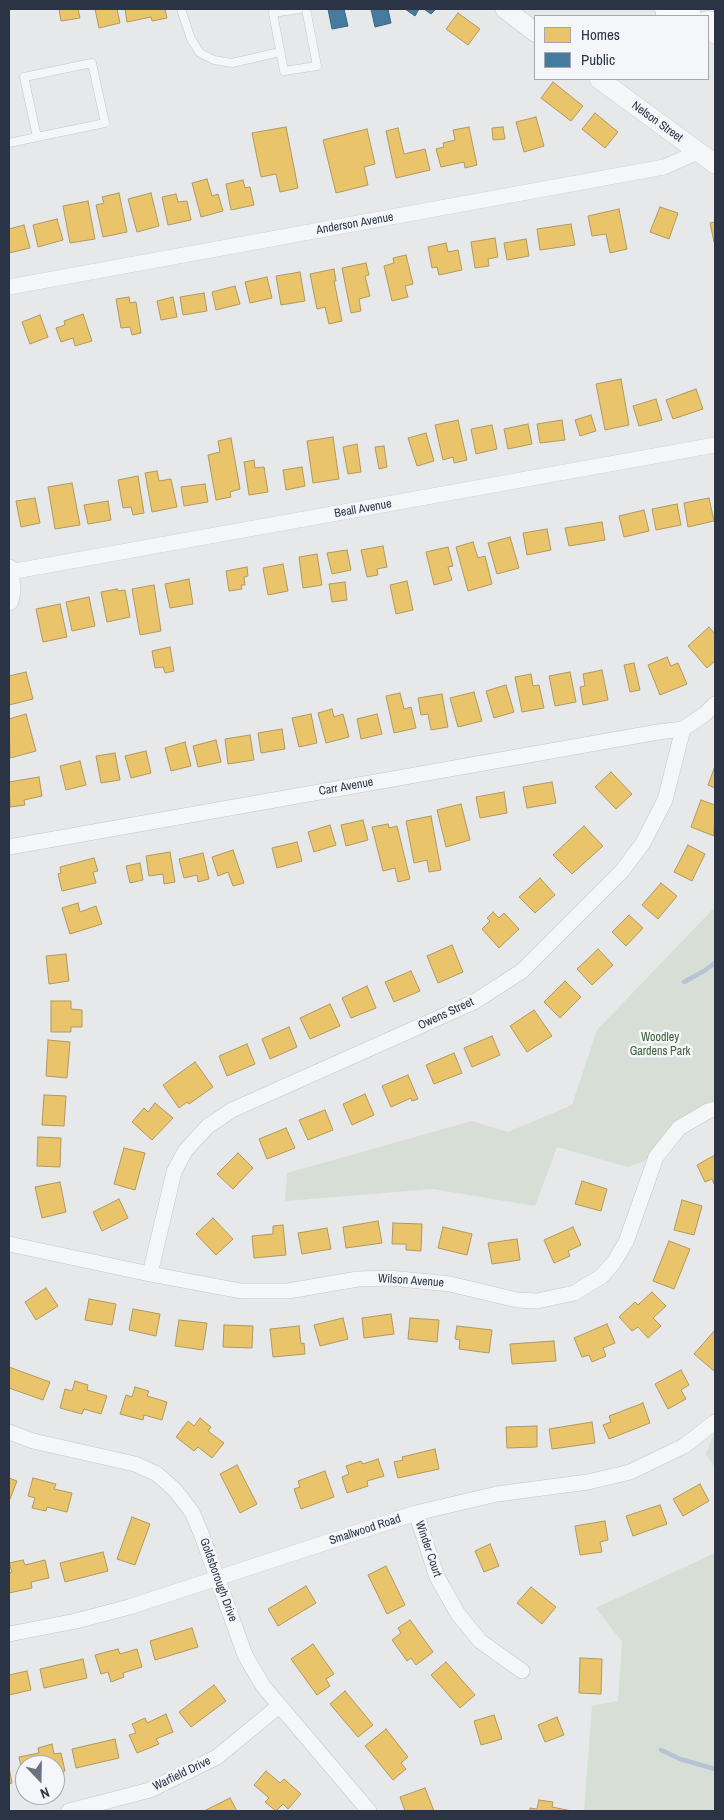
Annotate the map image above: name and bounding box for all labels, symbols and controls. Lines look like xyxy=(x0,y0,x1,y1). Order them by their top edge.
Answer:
legend xyxy=(534,15,709,80)
text: Homes xyxy=(581,24,620,45)
text: Public xyxy=(581,49,615,70)
street label: Nelson Street xyxy=(629,99,685,145)
street label: Anderson Avenue xyxy=(315,210,395,238)
street label: Beall Avenue xyxy=(333,497,393,521)
street label: Carr Avenue xyxy=(318,775,374,799)
street label: Owens Street xyxy=(416,995,476,1033)
park label: Woodley Gardens Park xyxy=(630,1031,690,1059)
street label: Wilson Avenue xyxy=(378,1272,444,1290)
street label: Smallwood Road xyxy=(327,1512,403,1548)
street label: Winder Court xyxy=(412,1519,444,1579)
street label: Goldsborough Drive xyxy=(196,1536,240,1624)
street label: Warfield Drive xyxy=(151,1754,213,1794)
north arrow xyxy=(15,1755,65,1805)
text: N xyxy=(38,1783,52,1803)

